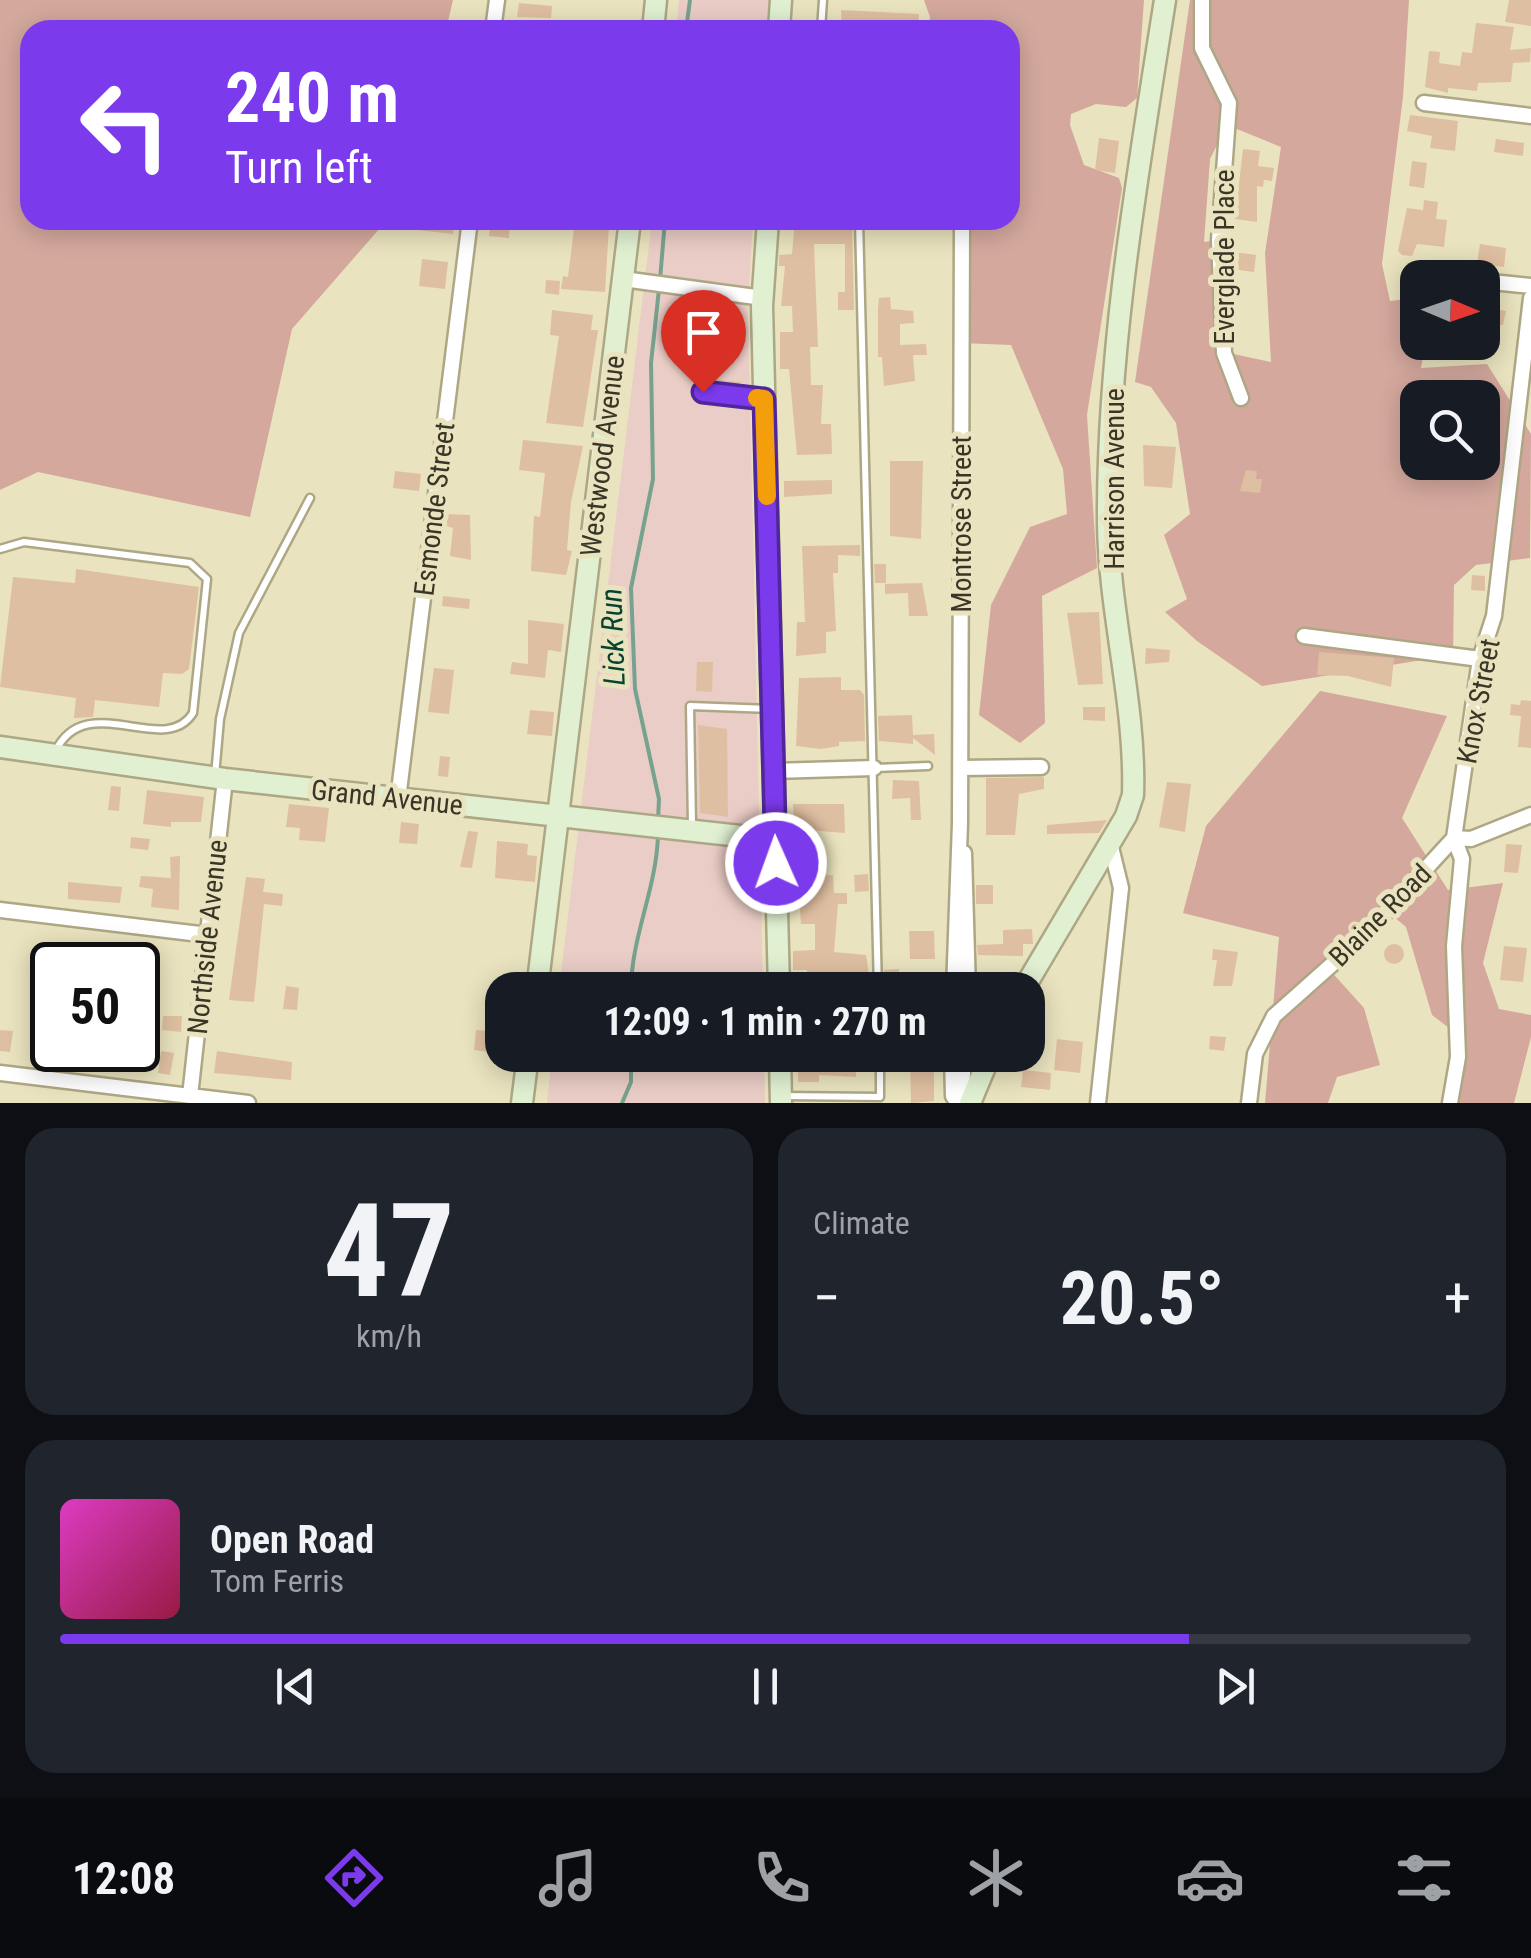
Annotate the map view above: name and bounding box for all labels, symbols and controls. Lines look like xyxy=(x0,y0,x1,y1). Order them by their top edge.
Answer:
text: 240 m xyxy=(225,57,399,139)
icon: left xyxy=(60,60,190,190)
text: Turn left xyxy=(225,141,373,194)
street label: Everglade Place xyxy=(1208,169,1241,345)
north arrow xyxy=(1400,260,1500,360)
map controls xyxy=(1400,260,1500,480)
pin xyxy=(661,290,746,393)
icon: arrive xyxy=(676,305,731,360)
street label: Westwood Avenue xyxy=(574,354,631,558)
button: search xyxy=(1400,380,1500,480)
street label: Harrison Avenue xyxy=(1098,388,1131,570)
street label: Esmonde Street xyxy=(407,420,462,598)
street label: Montrose Street xyxy=(945,435,978,613)
water label: Lick Run xyxy=(593,588,632,686)
street label: Knox Street xyxy=(1450,636,1507,766)
street label: Grand Avenue xyxy=(309,773,464,822)
position arrow xyxy=(724,811,828,915)
street label: Northside Avenue xyxy=(181,838,234,1036)
street label: Blaine Road xyxy=(1322,857,1438,973)
speed limit sign: 50 xyxy=(30,942,160,1072)
text: 12:09 · 1 min · 270 m xyxy=(604,1000,926,1044)
text: 47 xyxy=(323,1175,455,1328)
text: Climate xyxy=(813,1204,910,1242)
text: 20.5° xyxy=(1060,1254,1224,1342)
text: − xyxy=(813,1266,841,1330)
text: + xyxy=(1444,1266,1471,1330)
text: km/h xyxy=(356,1317,422,1355)
text: Open Road xyxy=(210,1518,374,1562)
text: Tom Ferris xyxy=(210,1562,344,1600)
icon: previous xyxy=(268,1659,323,1714)
icon: pause xyxy=(738,1659,793,1714)
icon: next xyxy=(1208,1659,1263,1714)
icon: directions xyxy=(319,1843,389,1913)
icon: music xyxy=(533,1843,603,1913)
icon: phone xyxy=(747,1843,817,1913)
icon: climate xyxy=(961,1843,1031,1913)
icon: car xyxy=(1175,1843,1245,1913)
icon: filters xyxy=(1389,1843,1459,1913)
text: 12:08 xyxy=(72,1852,175,1905)

